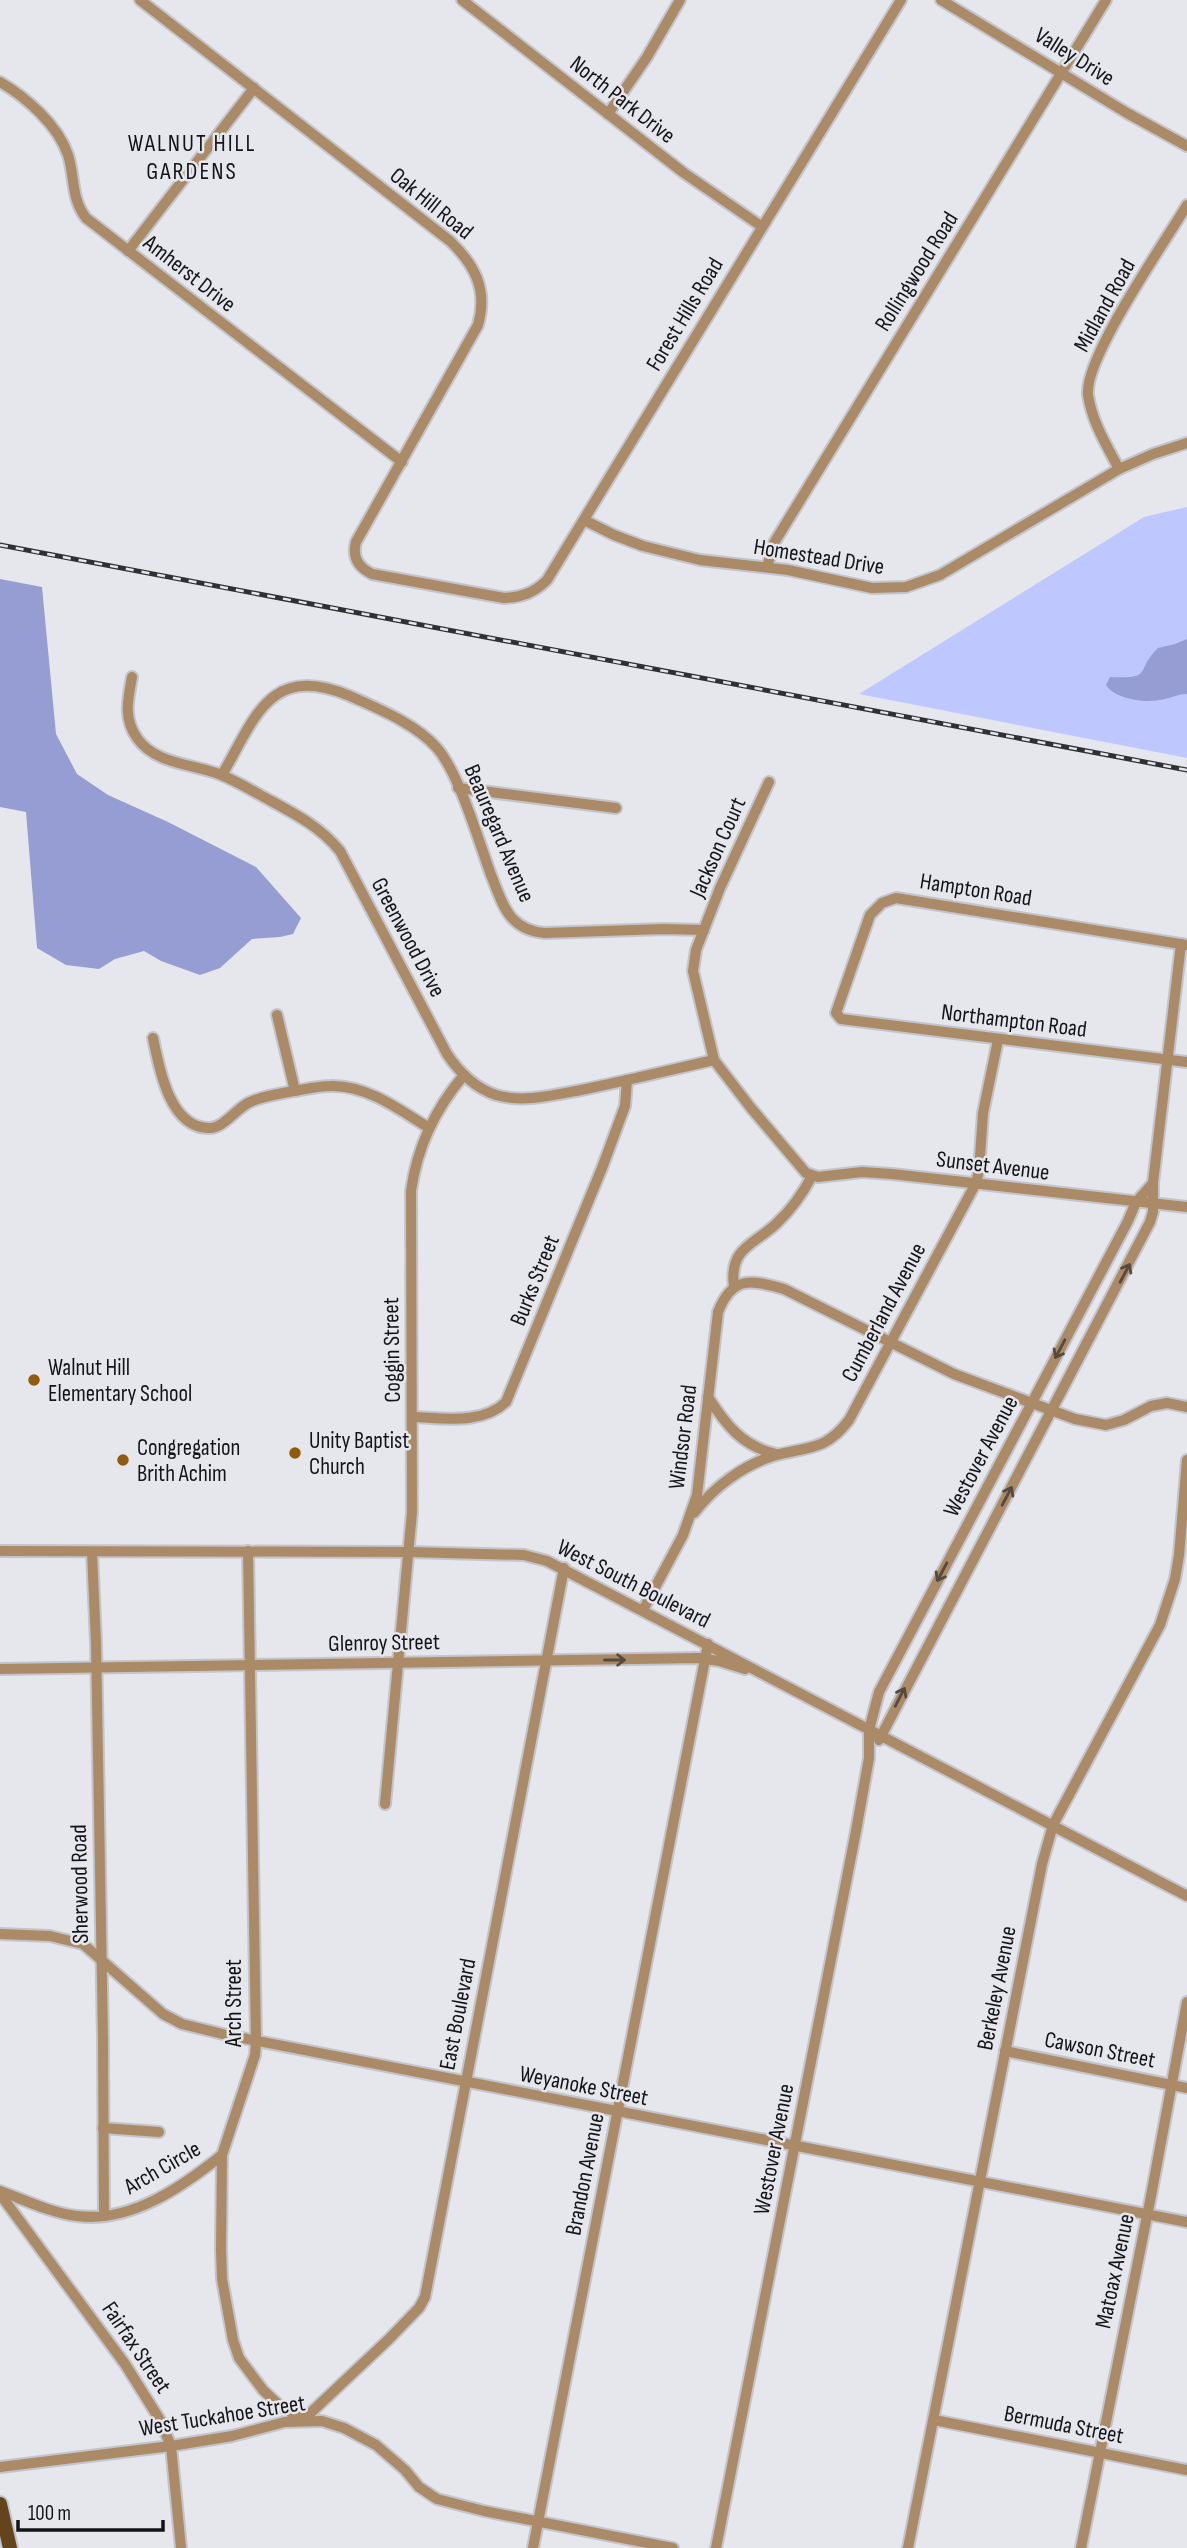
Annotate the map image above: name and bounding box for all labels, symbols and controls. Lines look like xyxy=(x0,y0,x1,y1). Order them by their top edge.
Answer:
street label: Valley Drive xyxy=(1029,21,1120,92)
street label: North Park Drive xyxy=(564,50,681,150)
district label: WALNUT HILL GARDENS xyxy=(128,129,256,186)
street label: Oak Hill Road xyxy=(384,162,479,246)
street label: Rollingwood Road xyxy=(869,207,965,336)
street label: Amherst Drive xyxy=(137,228,241,319)
street label: Forest Hills Road xyxy=(640,253,730,376)
street label: Midland Road xyxy=(1068,254,1142,357)
street label: Homestead Drive xyxy=(752,533,886,581)
street label: Beauregard Avenue xyxy=(457,760,541,906)
street label: Jackson Court xyxy=(683,793,752,903)
street label: Hampton Road xyxy=(918,867,1034,913)
street label: Greenwood Drive xyxy=(365,873,451,1002)
street label: Northampton Road xyxy=(940,998,1088,1044)
street label: Sunset Avenue xyxy=(935,1145,1051,1187)
street label: Burks Street xyxy=(504,1231,566,1330)
street label: Cumberland Avenue xyxy=(836,1238,932,1387)
one-way arrow xyxy=(1118,1264,1132,1284)
street label: Coggin Street xyxy=(377,1297,407,1403)
one-way arrow xyxy=(1053,1338,1066,1359)
place label: Walnut Hill Elementary School xyxy=(48,1354,192,1408)
marker: Walnut Hill Elementary School xyxy=(26,1372,42,1388)
street label: Windsor Road xyxy=(663,1383,703,1491)
street label: Westover Avenue xyxy=(937,1391,1024,1522)
place label: Unity Baptist Church xyxy=(309,1427,409,1481)
place label: Congregation Brith Achim xyxy=(137,1434,240,1488)
marker: Unity Baptist Church xyxy=(287,1445,303,1461)
marker: Congregation Brith Achim xyxy=(115,1452,131,1468)
one-way arrow xyxy=(1001,1486,1014,1507)
street label: West South Boulevard xyxy=(552,1533,715,1635)
one-way arrow xyxy=(935,1561,949,1582)
street label: Glenroy Street xyxy=(328,1628,440,1658)
one-way arrow xyxy=(604,1653,627,1667)
one-way arrow xyxy=(894,1687,907,1708)
street label: Sherwood Road xyxy=(65,1824,95,1944)
street label: Berkeley Avenue xyxy=(971,1924,1023,2053)
street label: East Boulevard xyxy=(433,1956,482,2072)
street label: Arch Street xyxy=(220,1959,248,2048)
street label: Cawson Street xyxy=(1042,2026,1158,2074)
street label: Weyanoke Street xyxy=(517,2060,650,2112)
street label: Westover Avenue xyxy=(748,2081,800,2217)
street label: Brandon Avenue xyxy=(559,2111,611,2238)
street label: Arch Circle xyxy=(118,2135,206,2201)
street label: Matoax Avenue xyxy=(1089,2211,1141,2331)
street label: Fairfax Street xyxy=(95,2296,177,2399)
street label: West Tuckahoe Street xyxy=(137,2389,307,2443)
street label: Bermuda Street xyxy=(1002,2400,1126,2450)
scale bar xyxy=(18,2488,163,2532)
text: 100 m xyxy=(28,2501,71,2526)

